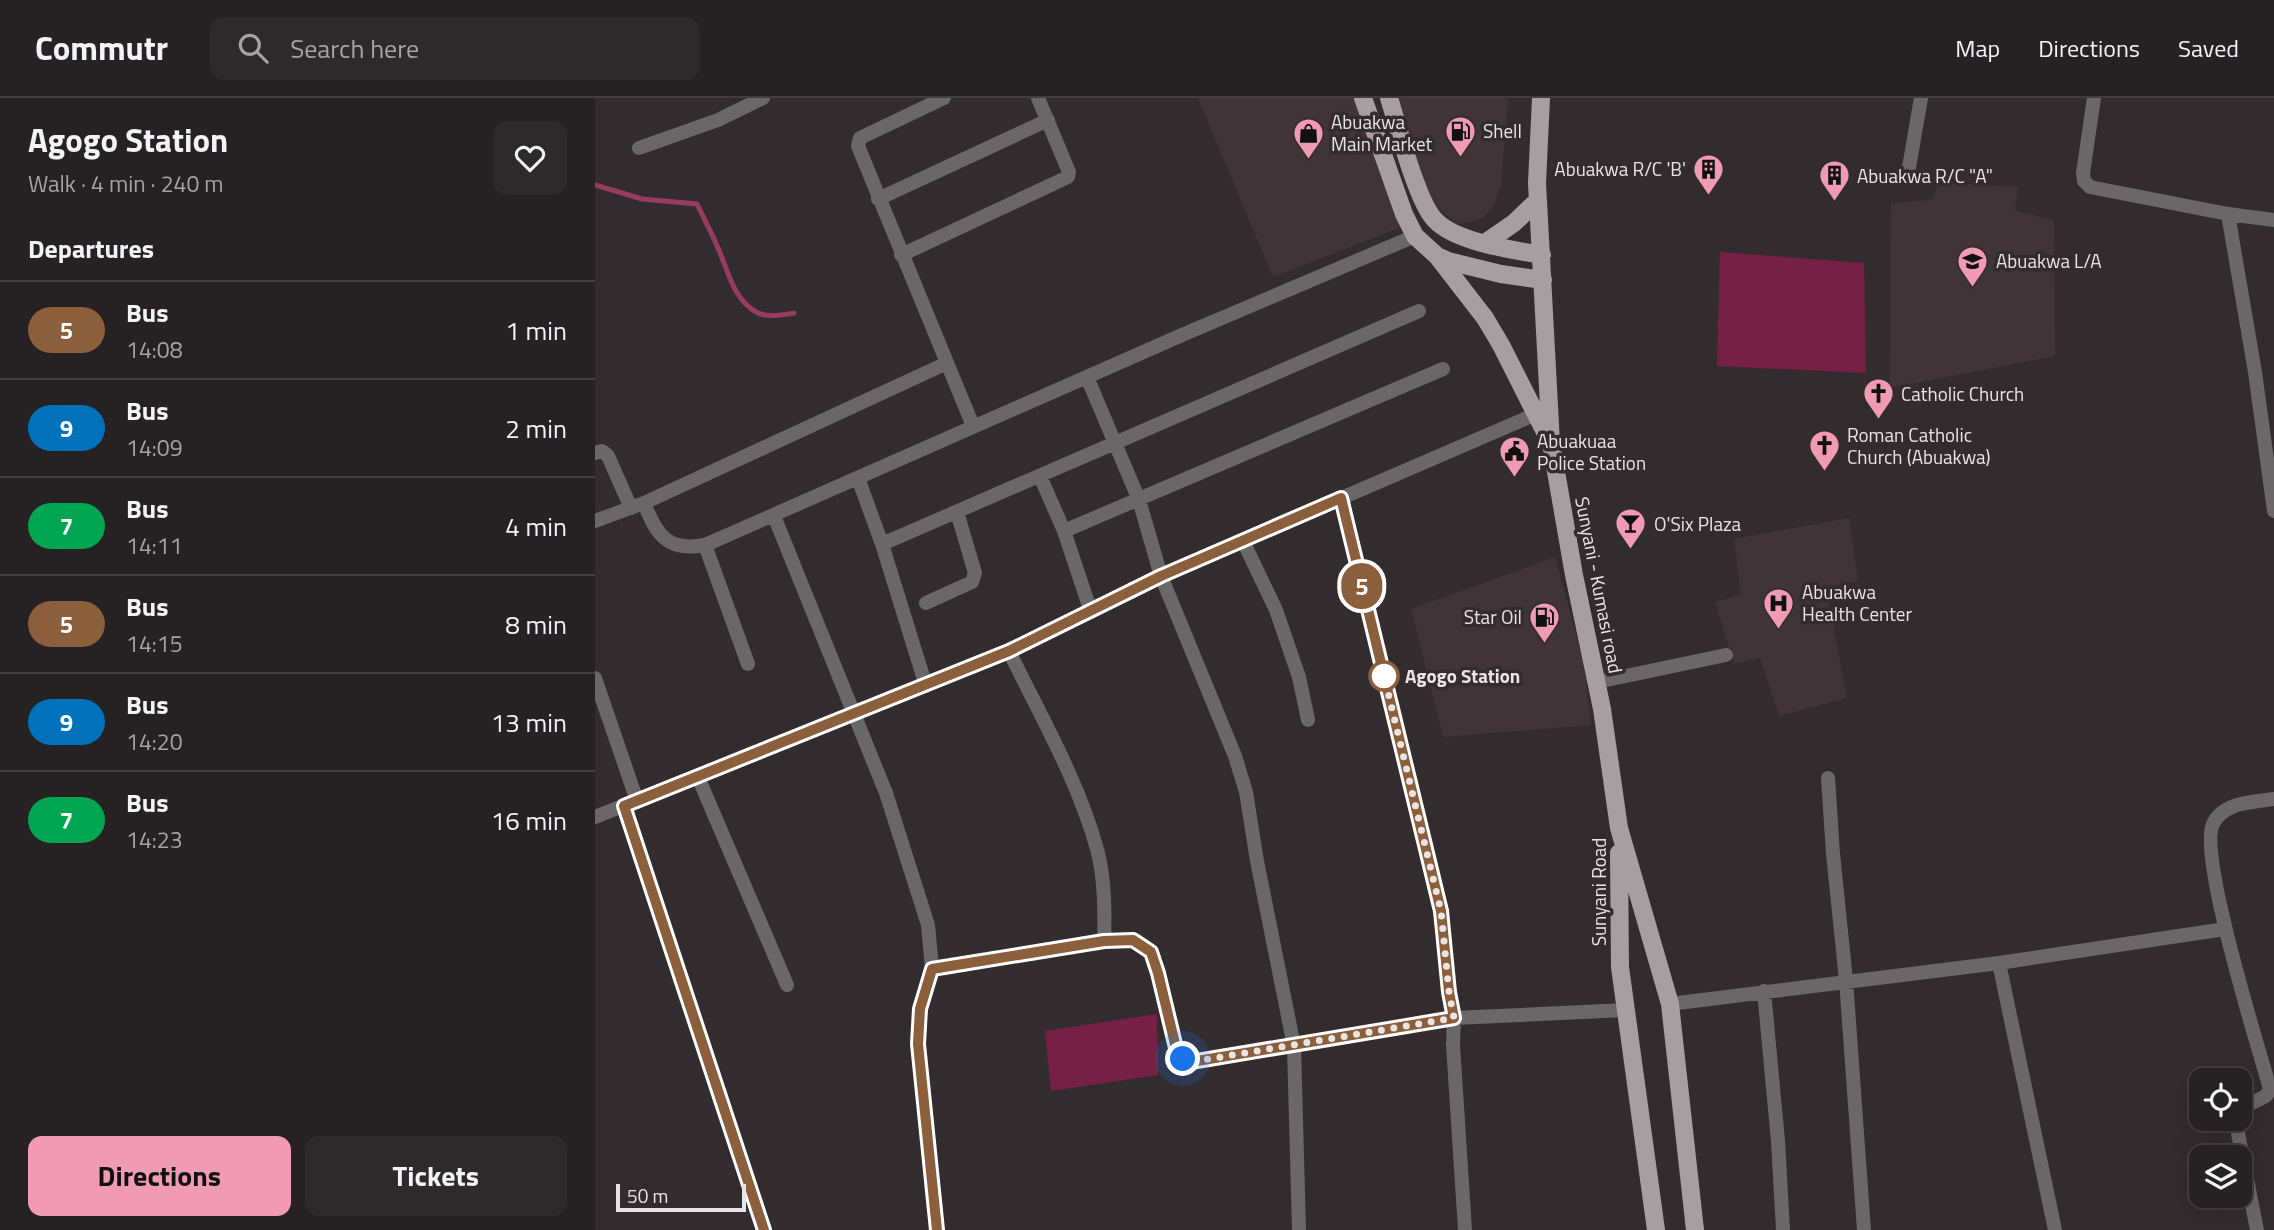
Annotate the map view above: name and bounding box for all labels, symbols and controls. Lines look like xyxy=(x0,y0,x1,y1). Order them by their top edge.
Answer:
search box xyxy=(210,17,700,80)
text: Commutr xyxy=(35,23,168,73)
icon: search xyxy=(234,29,272,67)
text: Search here xyxy=(290,29,419,68)
text: Map xyxy=(1955,30,2000,66)
text: Directions xyxy=(2038,30,2140,66)
text: Saved xyxy=(2178,30,2239,66)
place label: Abuakwa Main Market xyxy=(1331,107,1432,158)
fuel station icon: Shell xyxy=(1443,114,1477,158)
text: Agogo Station xyxy=(28,115,228,165)
shop icon: Abuakwa Main Market xyxy=(1291,116,1325,160)
place label: Shell xyxy=(1483,116,1522,145)
button: heart xyxy=(493,121,567,195)
building icon: Abuakwa R/C 'B' xyxy=(1692,152,1726,196)
place label: Abuakwa R/C 'B' xyxy=(1554,154,1686,183)
building icon: Abuakwa R/C "A" xyxy=(1817,159,1851,203)
place label: Abuakwa R/C "A" xyxy=(1857,161,1993,190)
text: Walk · 4 min · 240 m xyxy=(28,166,224,201)
text: Departures xyxy=(28,229,154,268)
school or university icon: Abuakwa L/A xyxy=(1956,244,1990,288)
place label: Abuakwa L/A xyxy=(1996,246,2102,275)
text: Bus xyxy=(126,293,168,332)
text: 1 min xyxy=(505,311,567,350)
text: 5 xyxy=(60,312,73,348)
text: 14:08 xyxy=(126,332,183,367)
church icon: Catholic Church xyxy=(1861,377,1895,421)
place label: Catholic Church xyxy=(1901,379,2024,408)
text: Bus xyxy=(126,391,168,430)
text: 2 min xyxy=(505,409,567,448)
text: 9 xyxy=(60,410,73,446)
place label: Roman Catholic Church (Abuakwa) xyxy=(1847,420,1991,471)
place label: Abuakuaa Police Station xyxy=(1537,426,1646,477)
church icon: Roman Catholic Church (Abuakwa) xyxy=(1807,429,1841,473)
text: 14:09 xyxy=(126,430,183,465)
public building icon: Abuakuaa Police Station xyxy=(1497,435,1531,479)
text: Bus xyxy=(126,489,168,528)
street label: Sunyani - Kumasi road xyxy=(1568,494,1631,676)
text: 4 min xyxy=(505,507,567,546)
bar icon: O'Six Plaza xyxy=(1614,507,1648,551)
text: 7 xyxy=(60,508,73,544)
place label: O'Six Plaza xyxy=(1654,509,1742,538)
text: 14:11 xyxy=(126,528,183,563)
line badge: 5 xyxy=(1339,563,1385,609)
text: 5 xyxy=(1355,568,1369,604)
place label: Abuakwa Health Center xyxy=(1802,577,1912,628)
hospital icon: Abuakwa Health Center xyxy=(1762,586,1796,630)
text: Bus xyxy=(126,587,168,626)
fuel station icon: Star Oil xyxy=(1528,600,1562,644)
place label: Star Oil xyxy=(1464,602,1522,631)
text: 8 min xyxy=(505,605,567,644)
text: 5 xyxy=(60,606,73,642)
text: 14:15 xyxy=(126,626,183,661)
marker: Agogo Station xyxy=(1369,661,1399,691)
place label: Agogo Station xyxy=(1405,661,1520,690)
text: Bus xyxy=(126,685,168,724)
text: 13 min xyxy=(491,703,567,742)
text: 9 xyxy=(60,704,73,740)
text: 14:20 xyxy=(126,724,183,759)
text: Bus xyxy=(126,783,168,822)
text: 16 min xyxy=(491,801,567,840)
text: 7 xyxy=(60,802,73,838)
text: 14:23 xyxy=(126,822,183,857)
street label: Sunyani Road xyxy=(1584,838,1613,946)
your location xyxy=(1165,1041,1200,1076)
map controls xyxy=(2189,1068,2252,1208)
button: locate xyxy=(2189,1068,2252,1131)
button: Directions xyxy=(28,1136,291,1216)
button: Tickets xyxy=(305,1136,567,1216)
button: layers xyxy=(2189,1145,2252,1208)
scale bar xyxy=(616,1181,745,1213)
text: 50 m xyxy=(627,1181,668,1210)

